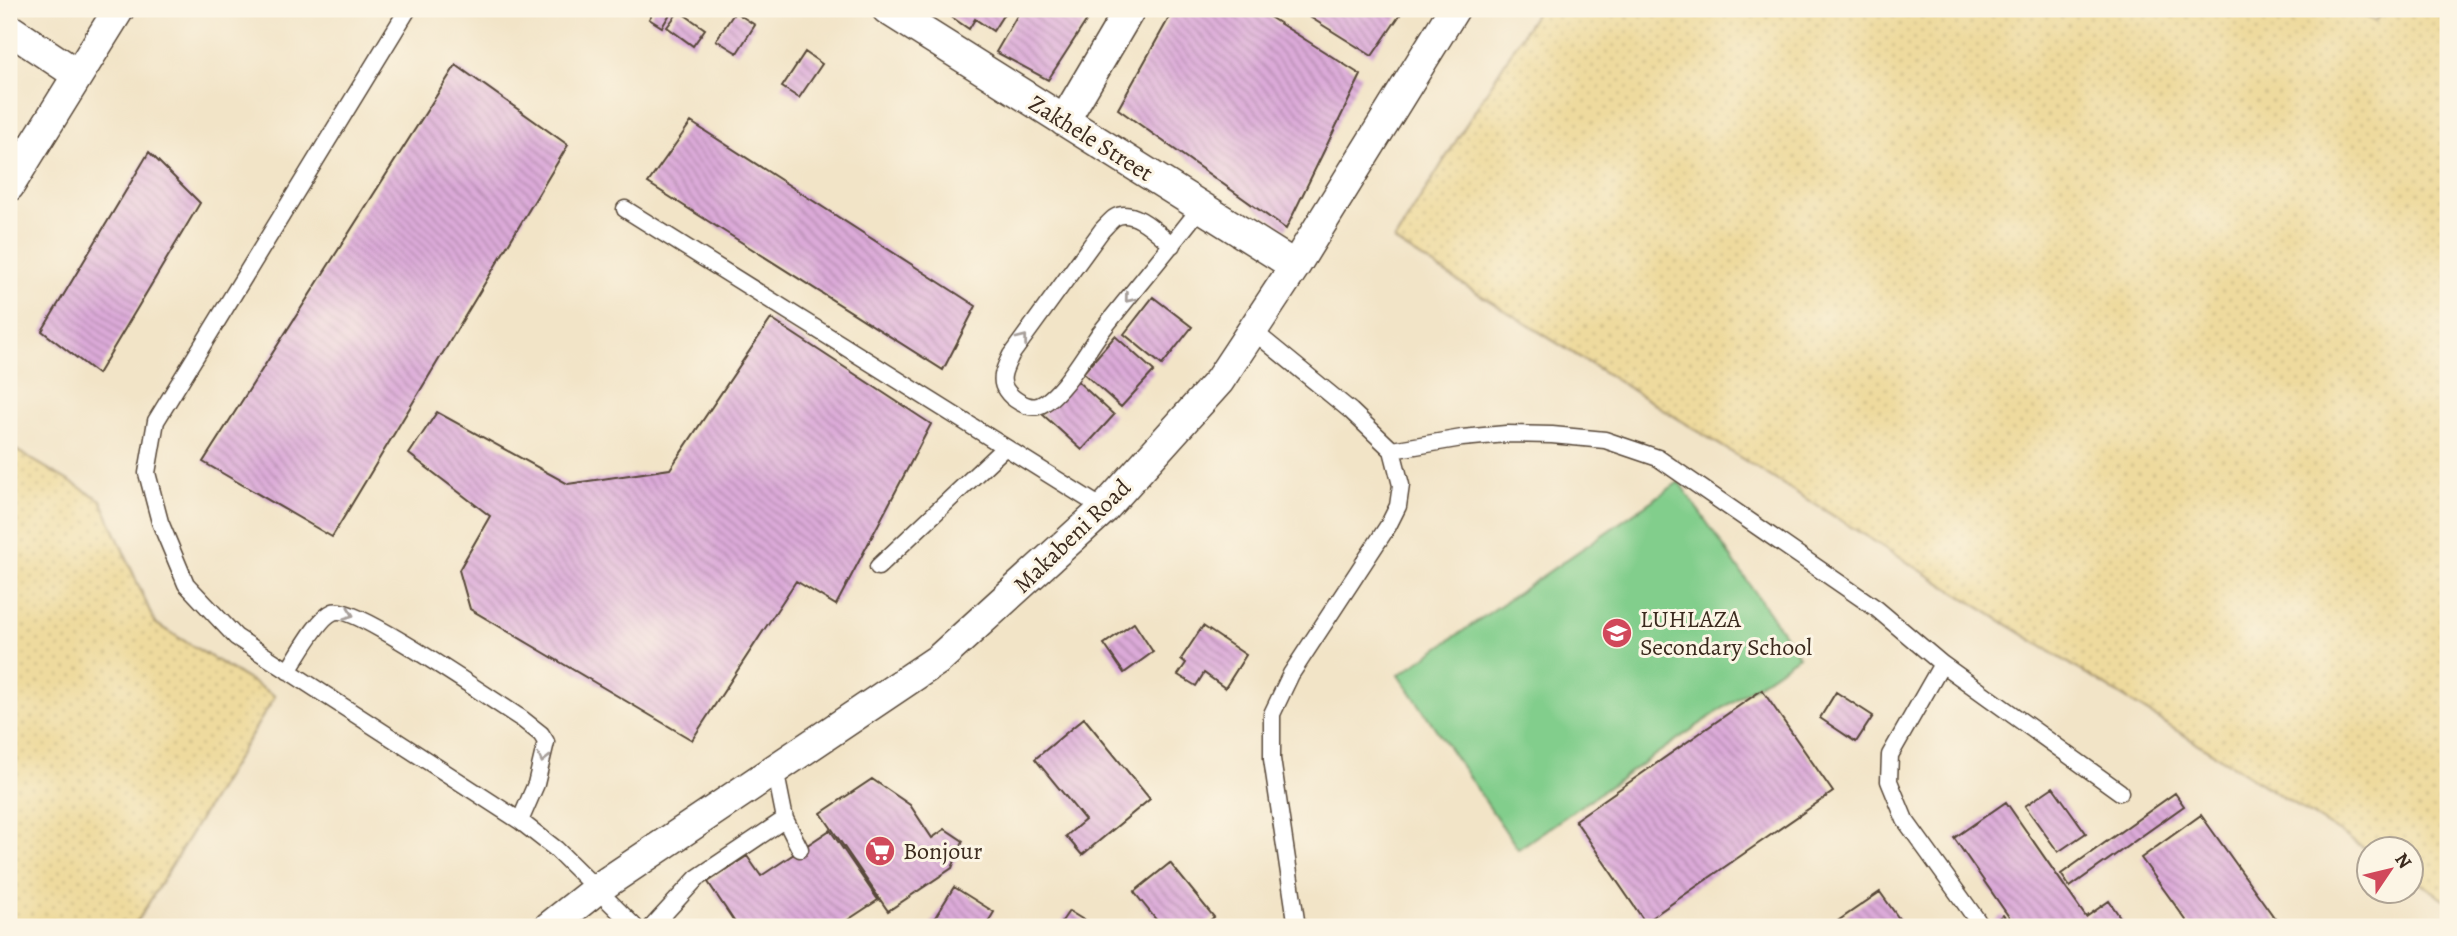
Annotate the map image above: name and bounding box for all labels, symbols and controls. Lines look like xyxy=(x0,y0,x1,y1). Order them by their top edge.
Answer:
street label: Zakhele Street xyxy=(1023,87,1159,189)
one-way arrow xyxy=(1125,290,1137,303)
one-way arrow xyxy=(1015,335,1028,347)
street label: Makabeni Road xyxy=(1006,472,1138,600)
place label: LUHLAZA Secondary School xyxy=(1640,603,1812,663)
one-way arrow xyxy=(343,606,355,620)
school or university icon: LUHLAZA Secondary School xyxy=(1600,616,1634,650)
one-way arrow xyxy=(537,751,551,763)
supermarket icon: Bonjour xyxy=(863,834,897,868)
north arrow xyxy=(2356,834,2426,904)
place label: Bonjour xyxy=(903,835,982,867)
text: N xyxy=(2388,848,2418,874)

